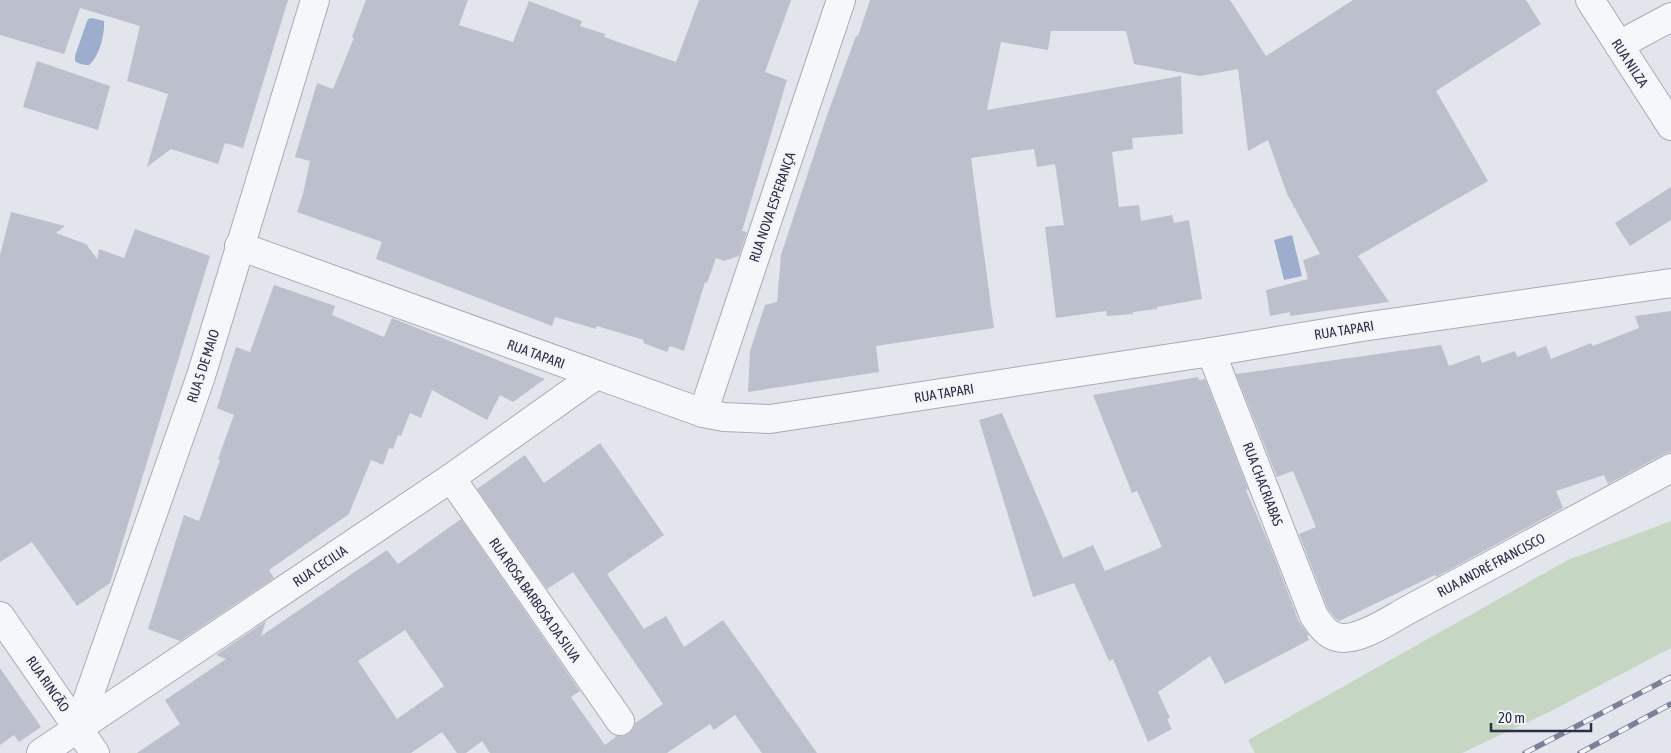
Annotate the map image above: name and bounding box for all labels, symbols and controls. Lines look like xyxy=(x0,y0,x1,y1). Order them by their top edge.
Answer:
street label: RUA NILZA xyxy=(1608,36,1652,90)
street label: RUA NOVA ESPERANÇA xyxy=(746,150,798,264)
street label: RUA TAPARI xyxy=(1313,317,1375,343)
street label: RUA 5 DE MAIO xyxy=(184,327,222,405)
street label: RUA TAPARI xyxy=(505,336,567,372)
street label: RUA TAPARI xyxy=(913,380,975,406)
street label: RUA CHACRIABAS xyxy=(1240,440,1286,528)
street label: RUA ANDRÉ FRANCISCO xyxy=(1434,530,1548,600)
street label: RUA ROSA BARBOSA DA SILVA xyxy=(486,535,584,665)
street label: RUA CECILIA xyxy=(290,542,350,590)
street label: RUA RINCÃO xyxy=(23,653,73,715)
scale bar xyxy=(1491,700,1591,732)
text: 20 m xyxy=(1498,709,1525,726)

